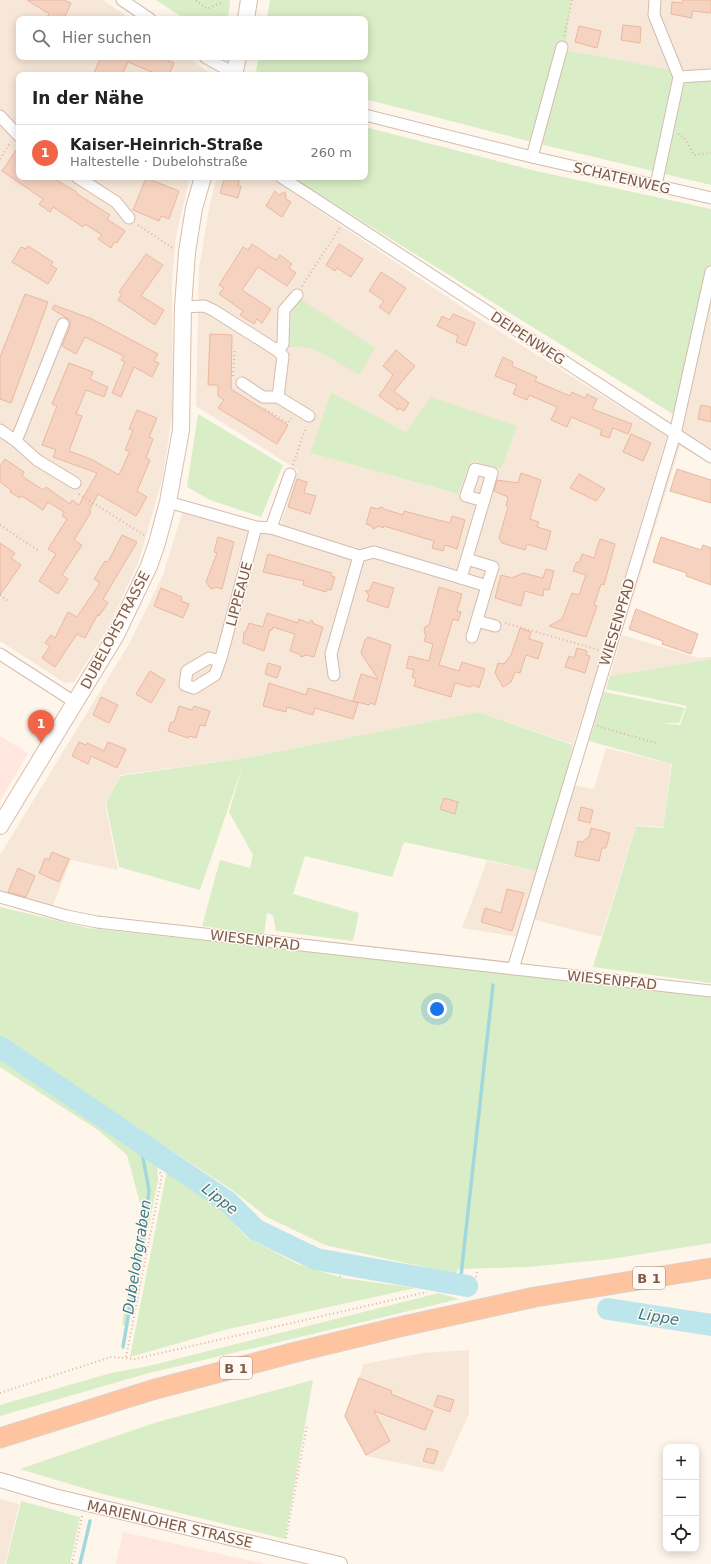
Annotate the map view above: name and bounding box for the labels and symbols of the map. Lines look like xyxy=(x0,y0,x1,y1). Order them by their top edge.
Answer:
street label: SCHATENWEG xyxy=(572,159,672,197)
street label: DEIPENWEG xyxy=(488,308,568,368)
street label: LIPPEAUE xyxy=(223,560,255,628)
street label: DUBELOHSTRASSE xyxy=(77,568,153,692)
street label: WIESENPFAD xyxy=(596,576,638,668)
pin: 1 xyxy=(28,710,54,743)
street label: WIESENPFAD xyxy=(209,927,301,953)
street label: WIESENPFAD xyxy=(566,967,658,993)
your location xyxy=(427,999,447,1019)
water label: Lippe xyxy=(198,1179,242,1219)
water label: Dubelohgraben xyxy=(119,1198,155,1316)
road number: B 1 xyxy=(633,1267,665,1289)
water label: Lippe xyxy=(637,1305,681,1329)
road number: B 1 xyxy=(220,1357,252,1379)
street label: MARIENLOHER STRASSE xyxy=(86,1497,254,1551)

